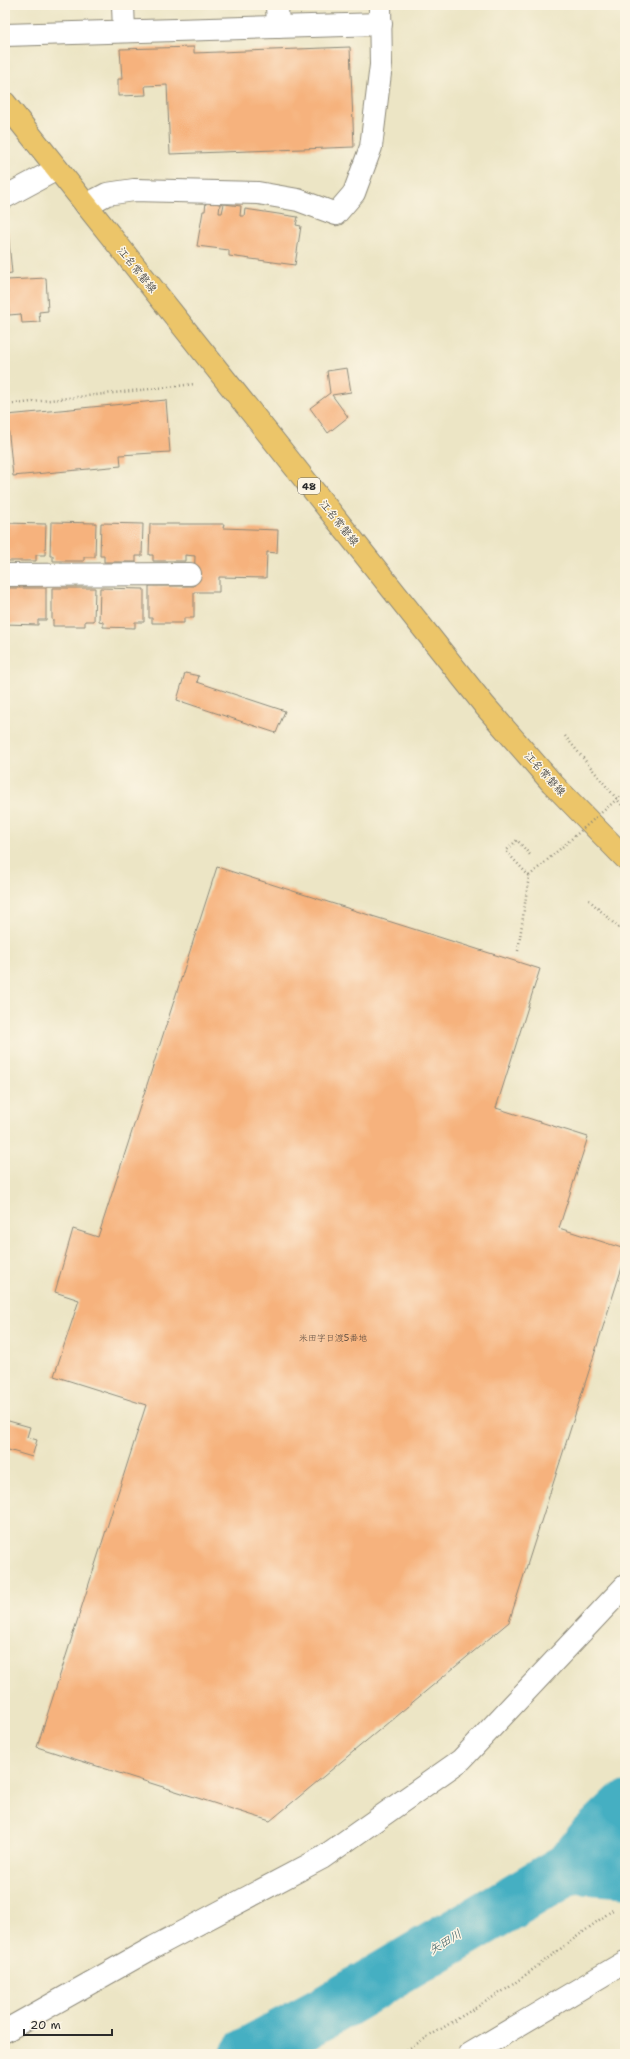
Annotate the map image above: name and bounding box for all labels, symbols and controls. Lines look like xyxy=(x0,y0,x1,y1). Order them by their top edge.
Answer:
street label: 江名常磐線 xyxy=(114,244,160,296)
road number: 48 xyxy=(298,478,320,494)
street label: 江名常磐線 xyxy=(316,497,362,549)
street label: 江名常磐線 xyxy=(521,749,569,799)
house number: 米田字日渡5番地 xyxy=(299,1332,367,1344)
water label: 矢田川 xyxy=(425,1926,465,1958)
scale bar xyxy=(24,2011,112,2037)
text: 20 m xyxy=(30,2017,61,2033)

